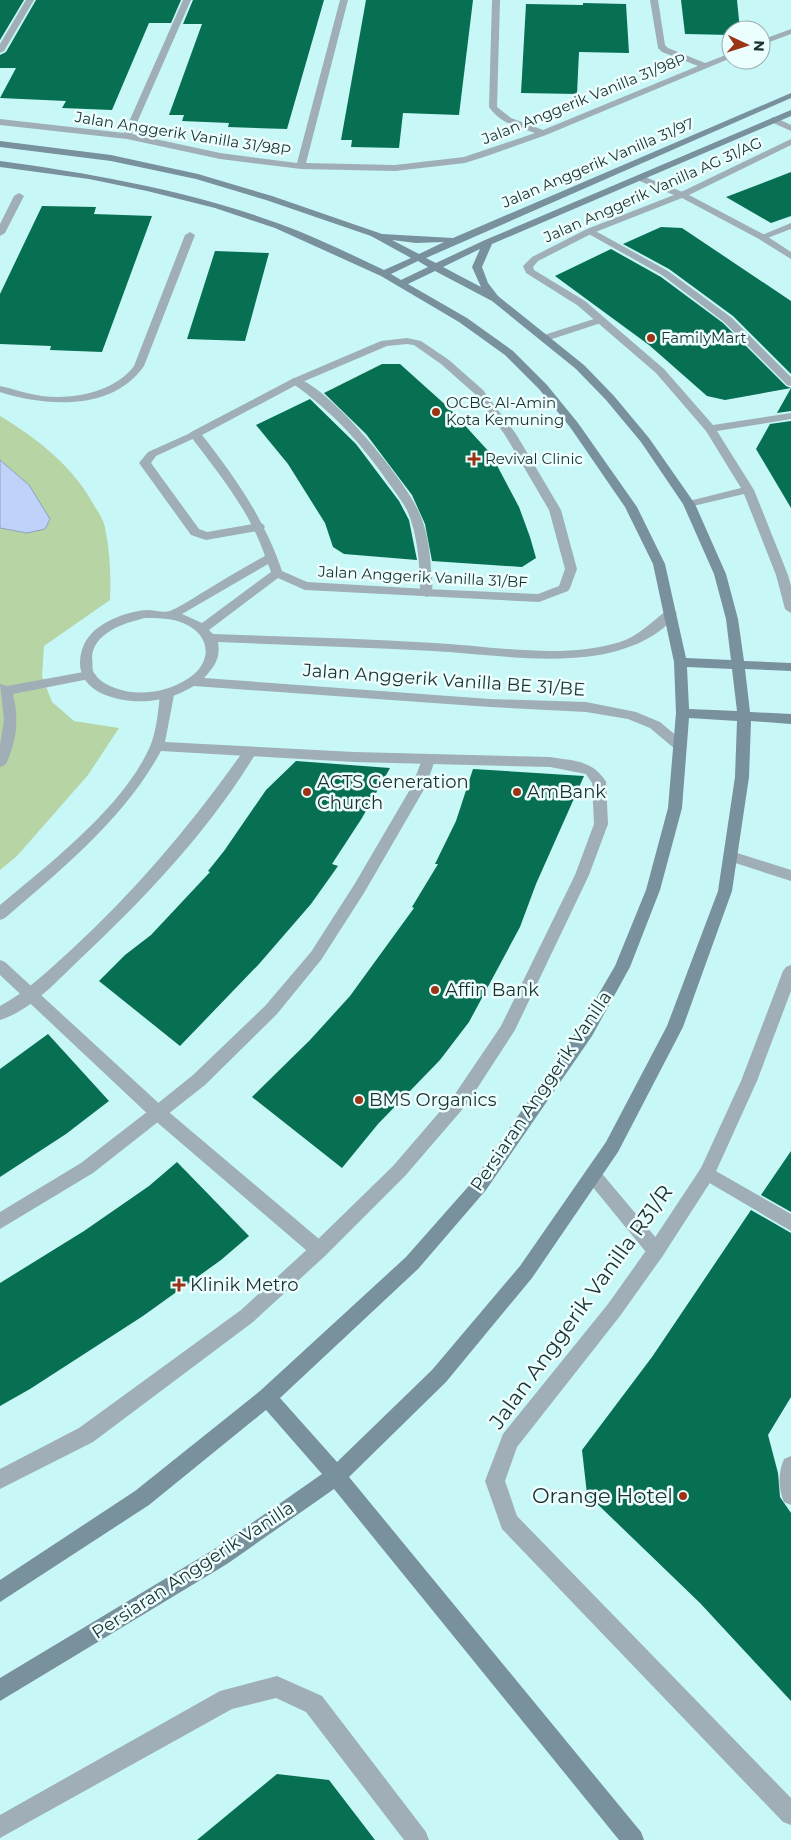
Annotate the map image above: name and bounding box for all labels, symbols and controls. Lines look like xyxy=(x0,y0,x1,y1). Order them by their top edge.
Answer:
north arrow xyxy=(721,20,771,70)
text: N xyxy=(750,40,768,52)
street label: Jalan Anggerik Vanilla 31/98P xyxy=(478,49,689,149)
street label: Jalan Anggerik Vanilla 31/98P xyxy=(73,107,293,160)
street label: Jalan Anggerik Vanilla 31/97 xyxy=(498,113,697,212)
street label: Jalan Anggerik Vanilla AG 31/AG xyxy=(540,133,765,247)
place label: FamilyMart xyxy=(661,328,747,347)
marker: FamilyMart xyxy=(645,332,657,344)
place label: OCBC Al-Amin Kota Kemuning xyxy=(446,393,564,429)
marker: OCBC Al-Amin Kota Kemuning xyxy=(430,406,442,418)
place label: Revival Clinic xyxy=(485,449,583,468)
marker: Revival Clinic xyxy=(467,452,481,466)
street label: Jalan Anggerik Vanilla 31/BF xyxy=(317,561,528,591)
street label: Jalan Anggerik Vanilla BE 31/BE xyxy=(301,659,586,701)
place label: ACTS Generation Church xyxy=(317,771,469,814)
place label: AmBank xyxy=(527,781,606,803)
marker: ACTS Generation Church xyxy=(301,786,313,798)
marker: AmBank xyxy=(511,786,523,798)
place label: Affin Bank xyxy=(445,979,539,1001)
marker: Affin Bank xyxy=(429,984,441,996)
street label: Persiaran Anggerik Vanilla xyxy=(466,987,616,1195)
place label: BMS Organics xyxy=(369,1089,497,1111)
marker: BMS Organics xyxy=(353,1094,365,1106)
street label: Jalan Anggerik Vanilla R31/R xyxy=(483,1180,677,1434)
place label: Klinik Metro xyxy=(190,1274,299,1296)
marker: Klinik Metro xyxy=(172,1278,186,1292)
place label: Orange Hotel xyxy=(532,1483,673,1508)
marker: Orange Hotel xyxy=(677,1490,689,1502)
street label: Persiaran Anggerik Vanilla xyxy=(88,1496,298,1644)

